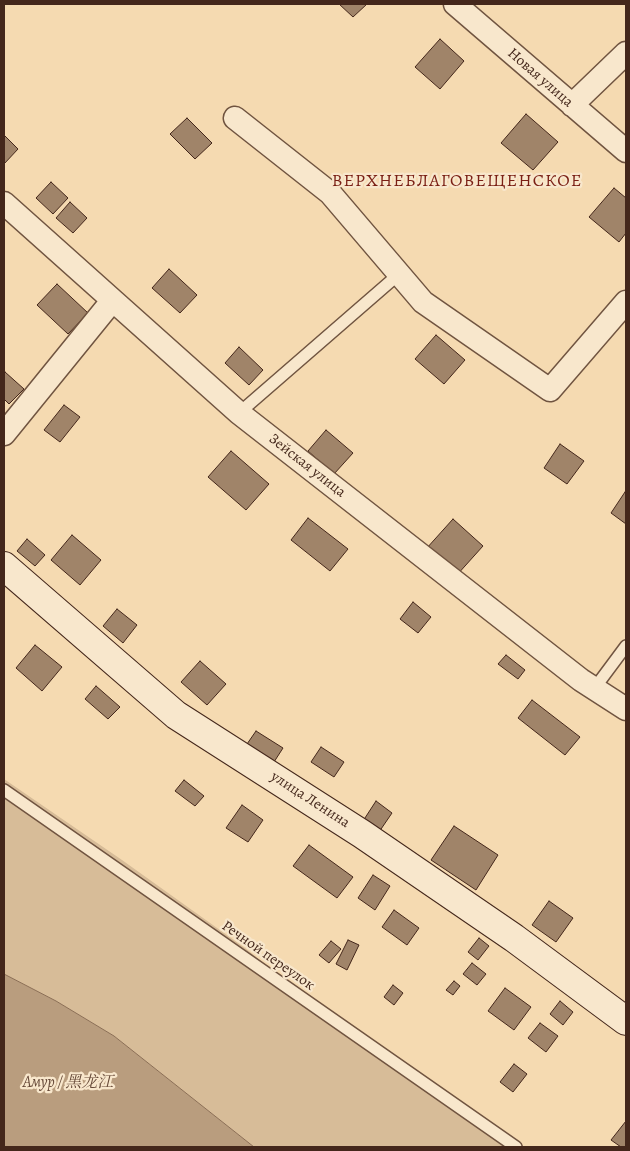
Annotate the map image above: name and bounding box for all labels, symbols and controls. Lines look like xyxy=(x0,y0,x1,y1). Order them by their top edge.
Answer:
street label: Новая улица xyxy=(503,45,577,111)
district label: ВЕРХНЕБЛАГОВЕЩЕНСКОЕ xyxy=(329,171,585,193)
street label: Зейская улица xyxy=(265,430,349,502)
street label: улица Ленина xyxy=(267,768,353,832)
street label: Речной переулок xyxy=(218,917,318,995)
water label: Амур / 黑龙江 xyxy=(23,1073,113,1093)

